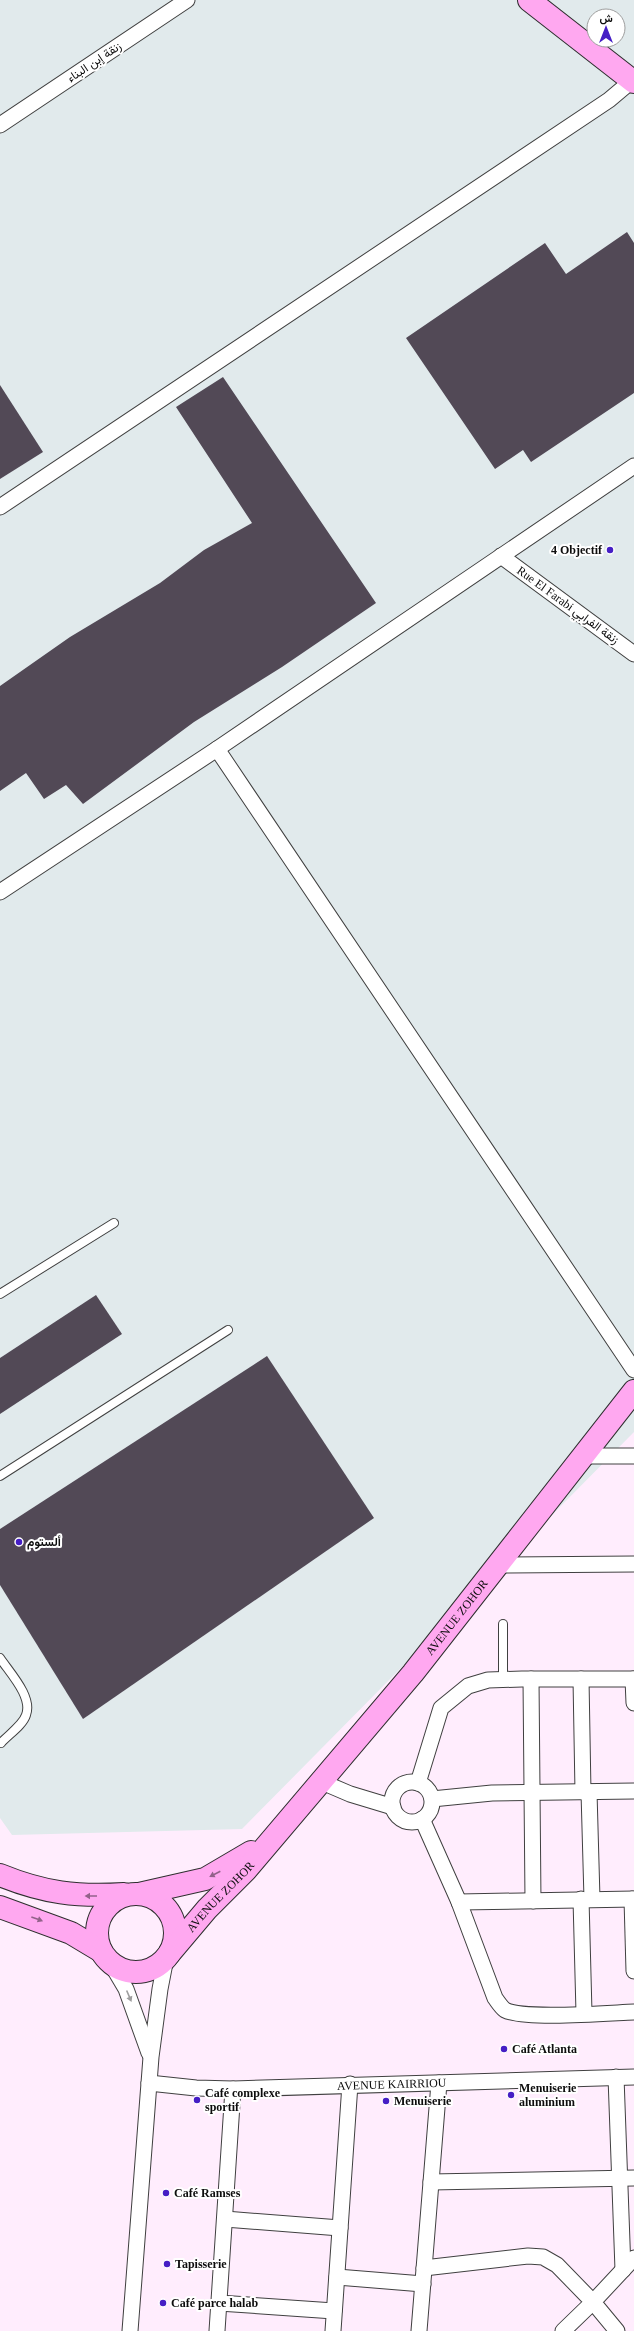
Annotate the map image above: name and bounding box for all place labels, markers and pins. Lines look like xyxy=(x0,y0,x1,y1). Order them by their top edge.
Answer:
place label: 4 Objectif xyxy=(551,543,603,557)
marker: 4 Objectif xyxy=(605,545,615,555)
place label: ألستوم xyxy=(27,1535,61,1550)
marker: ألستوم xyxy=(14,1537,24,1547)
place label: Café Atlanta xyxy=(512,2042,577,2056)
marker: Café Atlanta xyxy=(499,2044,509,2054)
place label: Menuiserie aluminium xyxy=(519,2081,577,2109)
place label: Café complexe sportif xyxy=(205,2086,281,2114)
marker: Menuiserie aluminium xyxy=(506,2090,516,2100)
place label: Menuiserie xyxy=(394,2094,452,2108)
marker: Café complexe sportif xyxy=(192,2095,202,2105)
marker: Menuiserie xyxy=(381,2096,391,2106)
place label: Café Ramses xyxy=(174,2186,241,2200)
marker: Café Ramses xyxy=(161,2188,171,2198)
place label: Tapisserie xyxy=(175,2257,227,2271)
marker: Tapisserie xyxy=(162,2259,172,2269)
place label: Café parce halab xyxy=(171,2296,258,2310)
marker: Café parce halab xyxy=(158,2298,168,2308)

